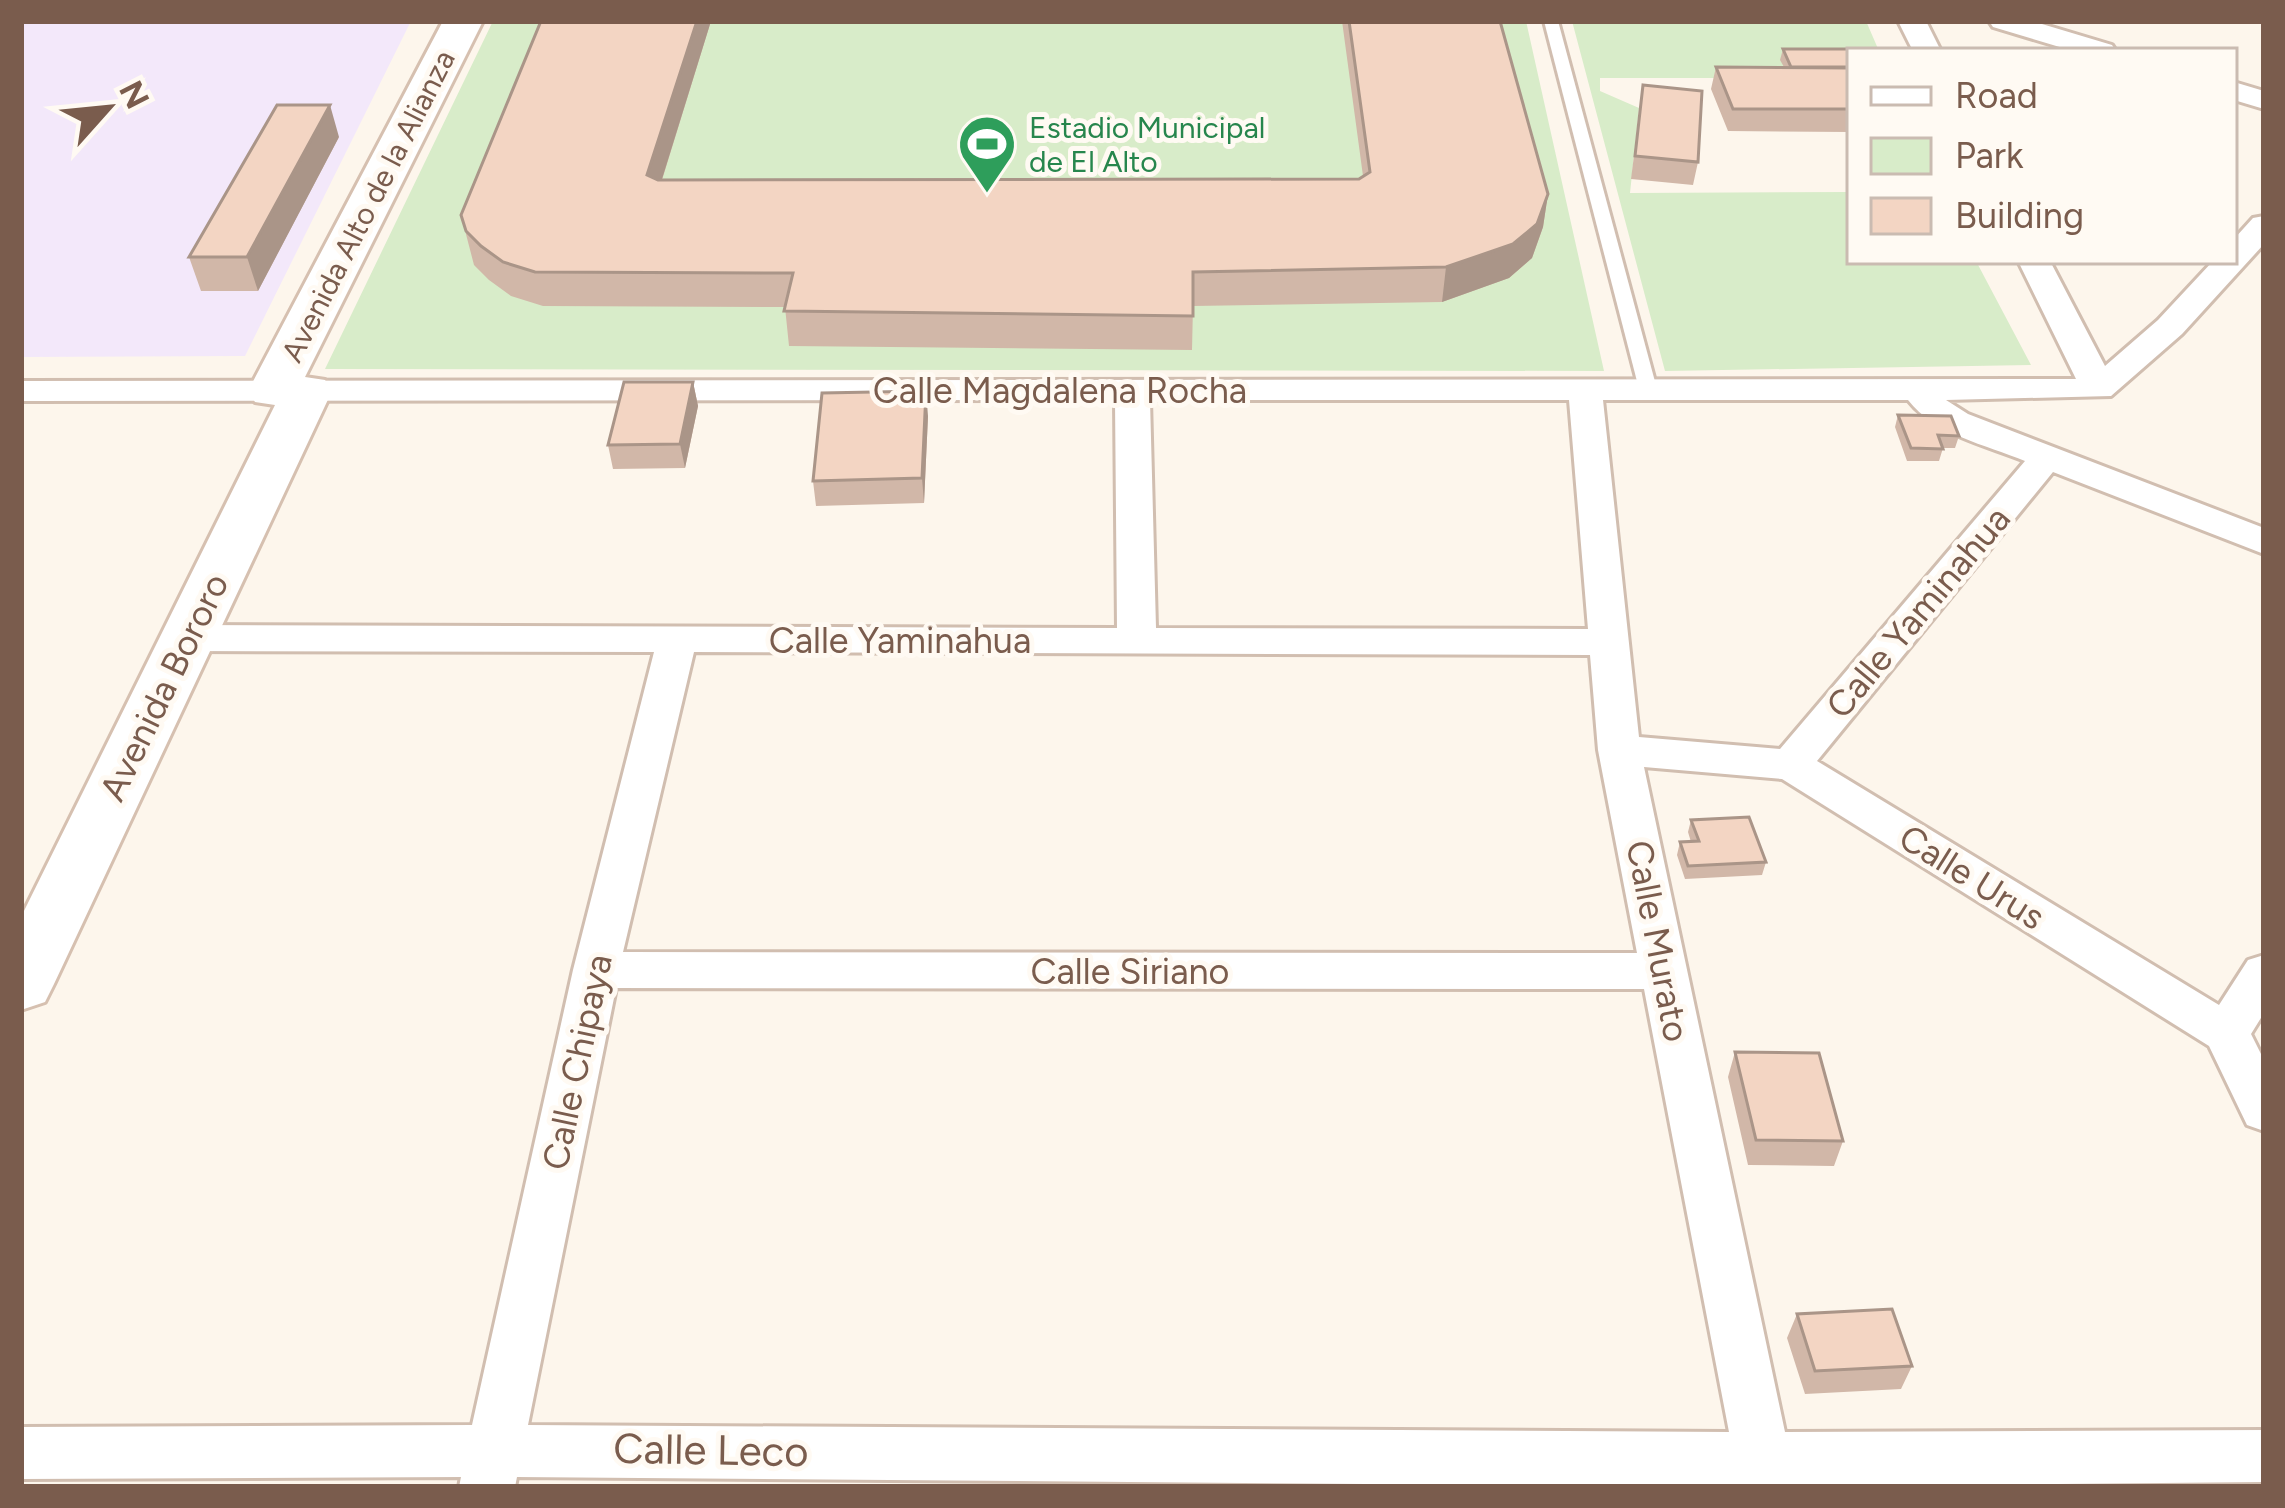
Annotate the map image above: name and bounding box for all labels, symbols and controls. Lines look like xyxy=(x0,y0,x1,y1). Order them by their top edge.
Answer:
street label: Avenida Alto de la Alianza xyxy=(273,44,463,368)
north arrow xyxy=(48,48,168,168)
legend xyxy=(1847,48,2237,264)
text: N xyxy=(111,74,157,115)
text: Road xyxy=(1955,74,2038,117)
place label: Estadio Municipal de El Alto xyxy=(1029,109,1265,180)
sports icon: Estadio Municipal de El Alto xyxy=(956,113,1018,195)
text: Park xyxy=(1955,134,2024,177)
text: Building xyxy=(1955,194,2084,237)
street label: Calle Magdalena Rocha xyxy=(873,369,1247,412)
street label: Calle Yaminahua xyxy=(1817,498,2019,726)
street label: Avenida Bororo xyxy=(90,566,238,808)
street label: Calle Yaminahua xyxy=(769,619,1031,662)
street label: Calle Urus xyxy=(1891,816,2053,938)
street label: Calle Murato xyxy=(1617,837,1699,1045)
street label: Calle Chipaya xyxy=(533,950,621,1174)
street label: Calle Siriano xyxy=(1030,950,1230,993)
street label: Calle Leco xyxy=(613,1423,809,1477)

